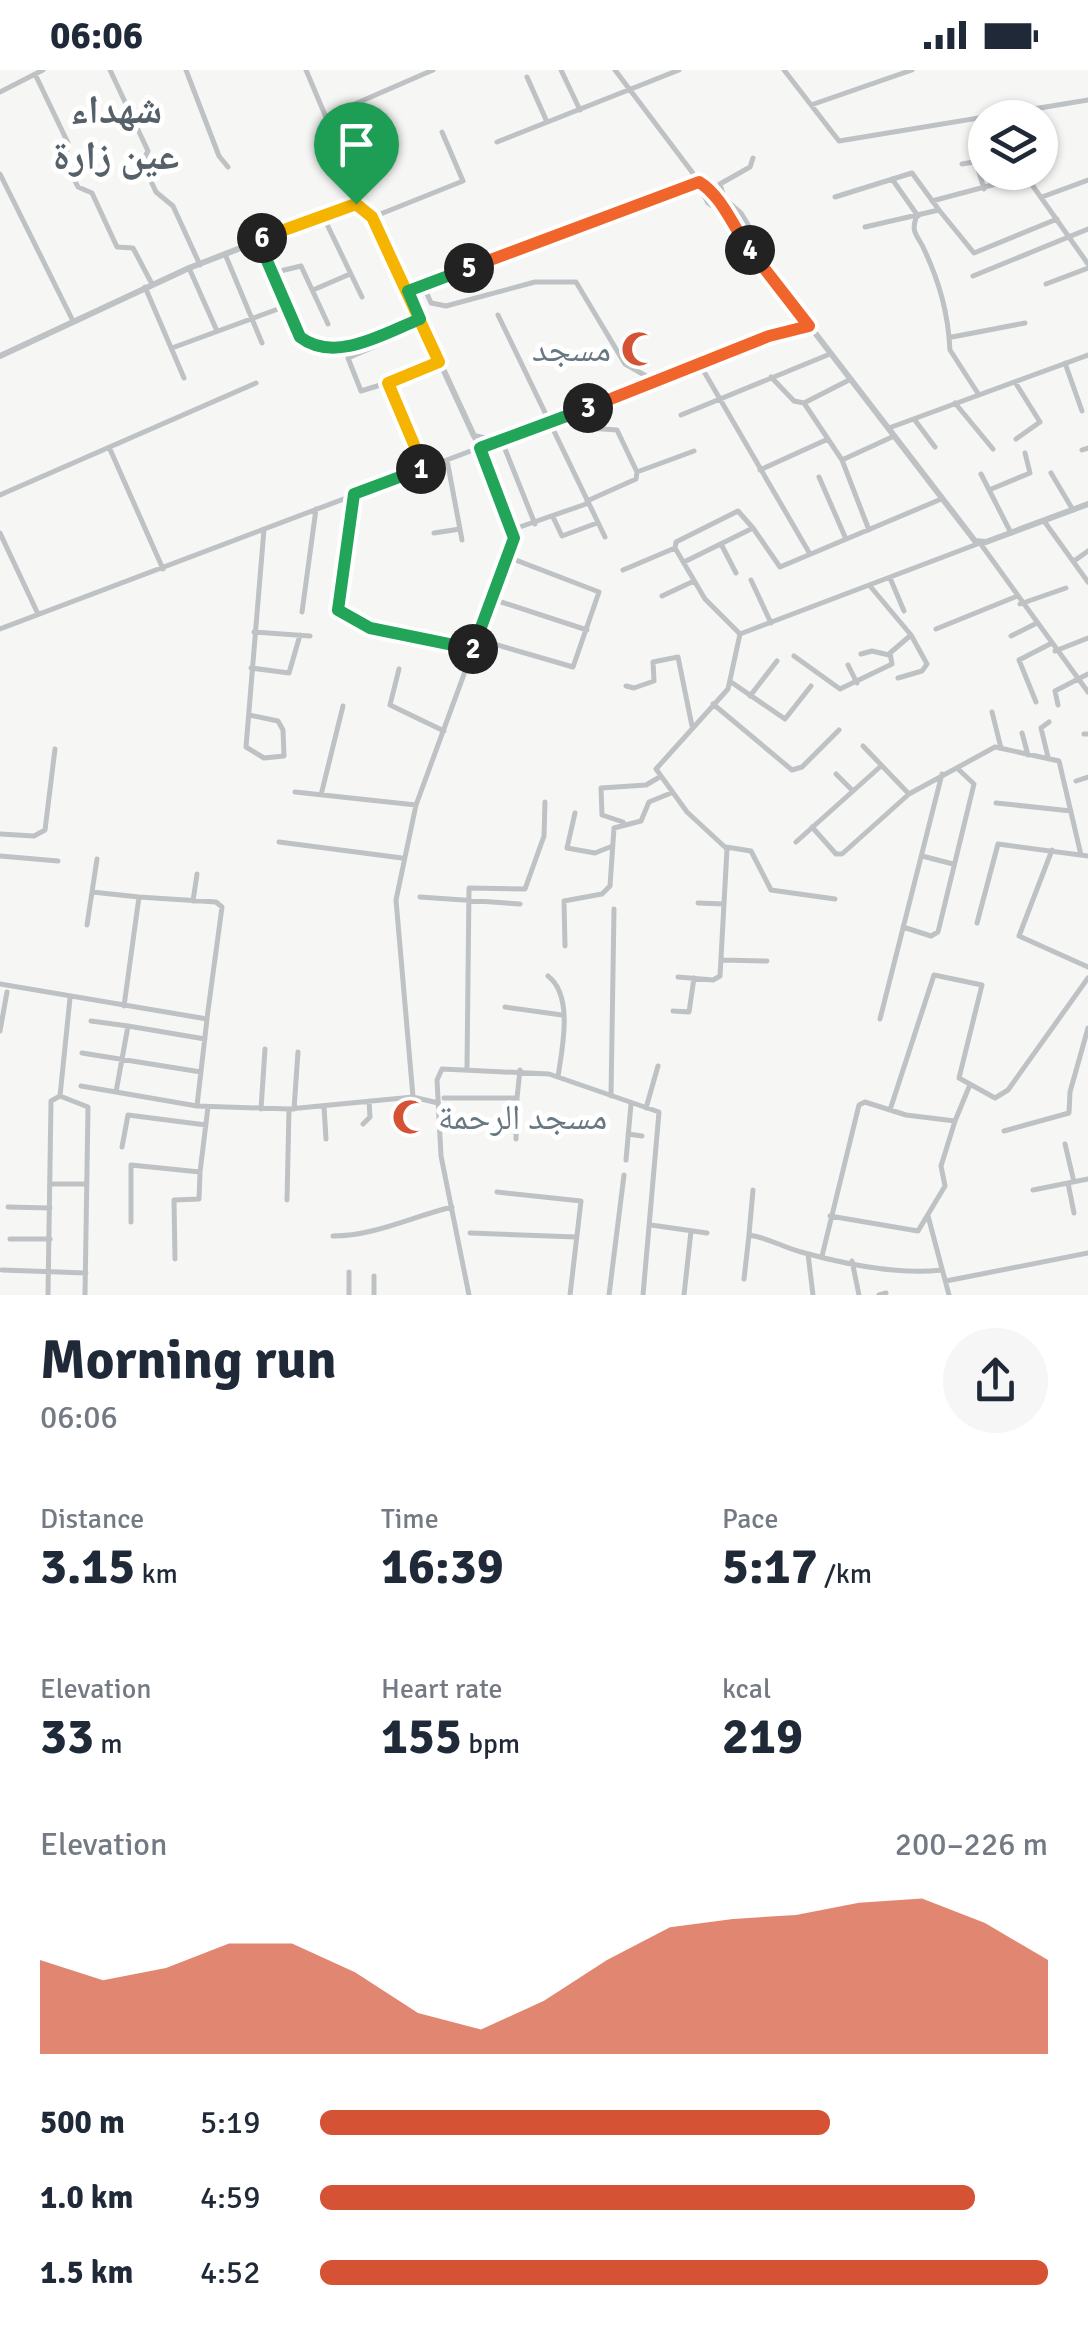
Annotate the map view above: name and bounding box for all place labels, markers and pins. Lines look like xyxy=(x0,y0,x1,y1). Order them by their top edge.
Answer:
pin xyxy=(314,102,399,205)
pin: 6 xyxy=(237,213,287,263)
pin: 4 xyxy=(725,225,775,275)
pin: 5 xyxy=(444,243,494,293)
place label: مسجد xyxy=(532,328,611,371)
mosque icon: مسجد xyxy=(620,330,658,368)
pin: 3 xyxy=(563,383,613,433)
pin: 1 xyxy=(396,444,446,494)
pin: 2 xyxy=(448,624,498,674)
place label: مسجد الرحمة xyxy=(438,1096,607,1139)
mosque icon: مسجد الرحمة xyxy=(391,1098,429,1136)

